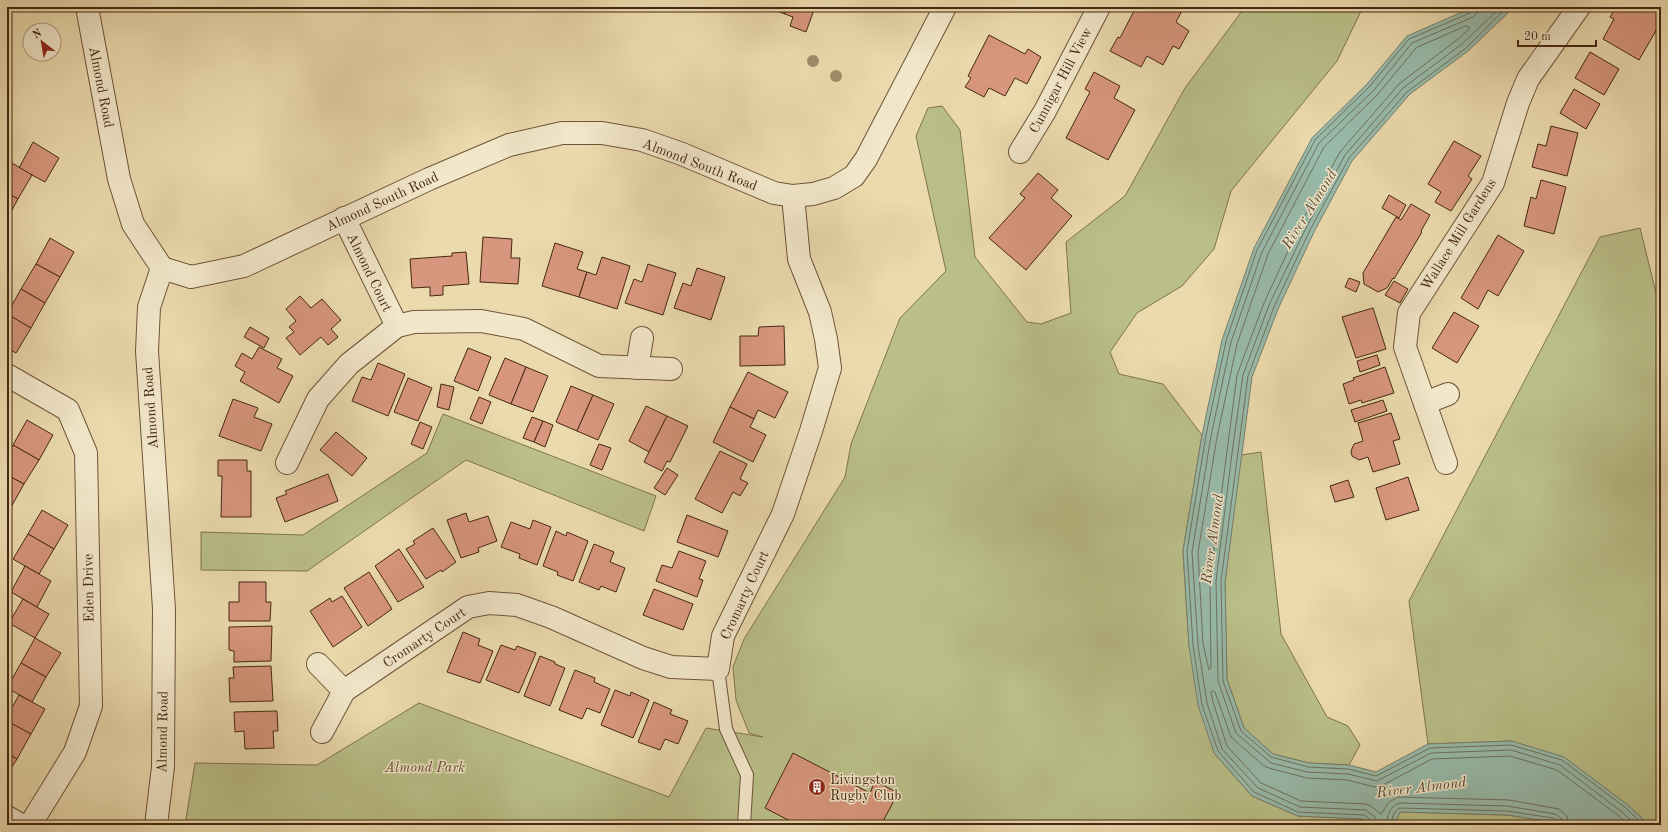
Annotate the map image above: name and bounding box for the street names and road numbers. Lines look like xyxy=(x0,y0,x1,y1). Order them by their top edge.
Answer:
street label: Cunnigar Hill View xyxy=(1027,25,1095,136)
street label: Almond Road xyxy=(86,45,116,129)
street label: Almond South Road xyxy=(640,137,759,193)
street label: Almond South Road xyxy=(324,170,441,234)
street label: Wallace Mill Gardens xyxy=(1419,176,1499,293)
street label: Almond Court xyxy=(344,231,394,314)
street label: Almond Road xyxy=(141,366,161,450)
street label: Cromarty Court xyxy=(718,549,772,642)
street label: Eden Drive xyxy=(81,554,97,622)
street label: Cromarty Court xyxy=(381,605,469,671)
street label: Almond Road xyxy=(155,691,171,773)

